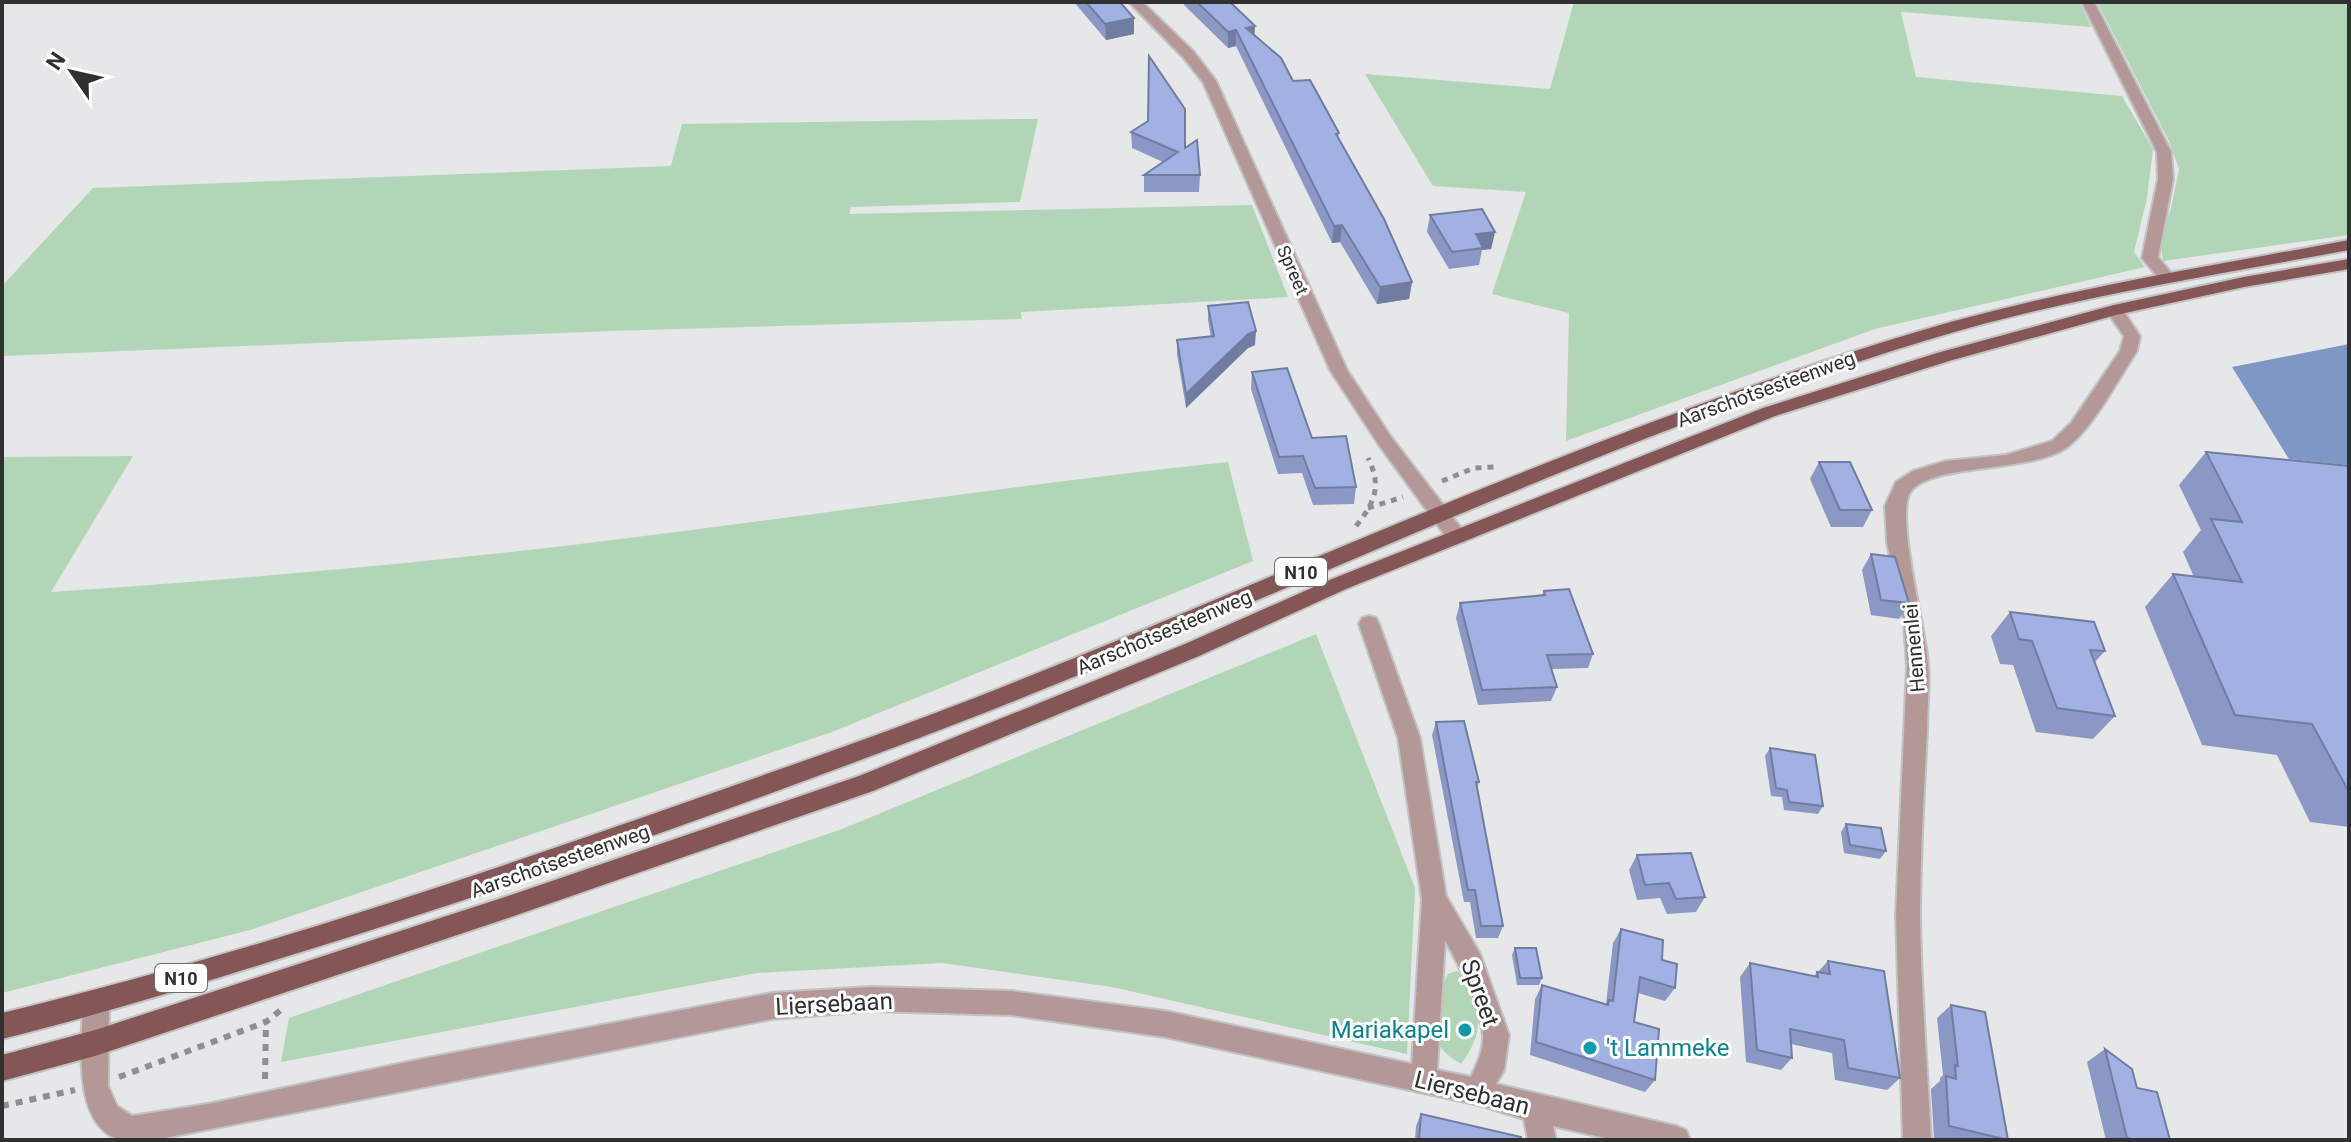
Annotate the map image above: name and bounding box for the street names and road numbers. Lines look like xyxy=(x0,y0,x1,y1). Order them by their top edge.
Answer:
street label: Spreet xyxy=(1273,242,1313,298)
street label: Aarschotsesteenweg xyxy=(1674,346,1858,432)
road number: N10 xyxy=(1275,558,1327,586)
street label: Aarschotsesteenweg xyxy=(1073,584,1255,680)
street label: Hennenlei xyxy=(1898,603,1930,693)
street label: Aarschotsesteenweg xyxy=(468,819,652,903)
street label: Spreet xyxy=(1455,956,1505,1030)
road number: N10 xyxy=(155,964,207,992)
street label: Liersebaan xyxy=(775,987,893,1021)
street label: Liersebaan xyxy=(1412,1065,1532,1121)

